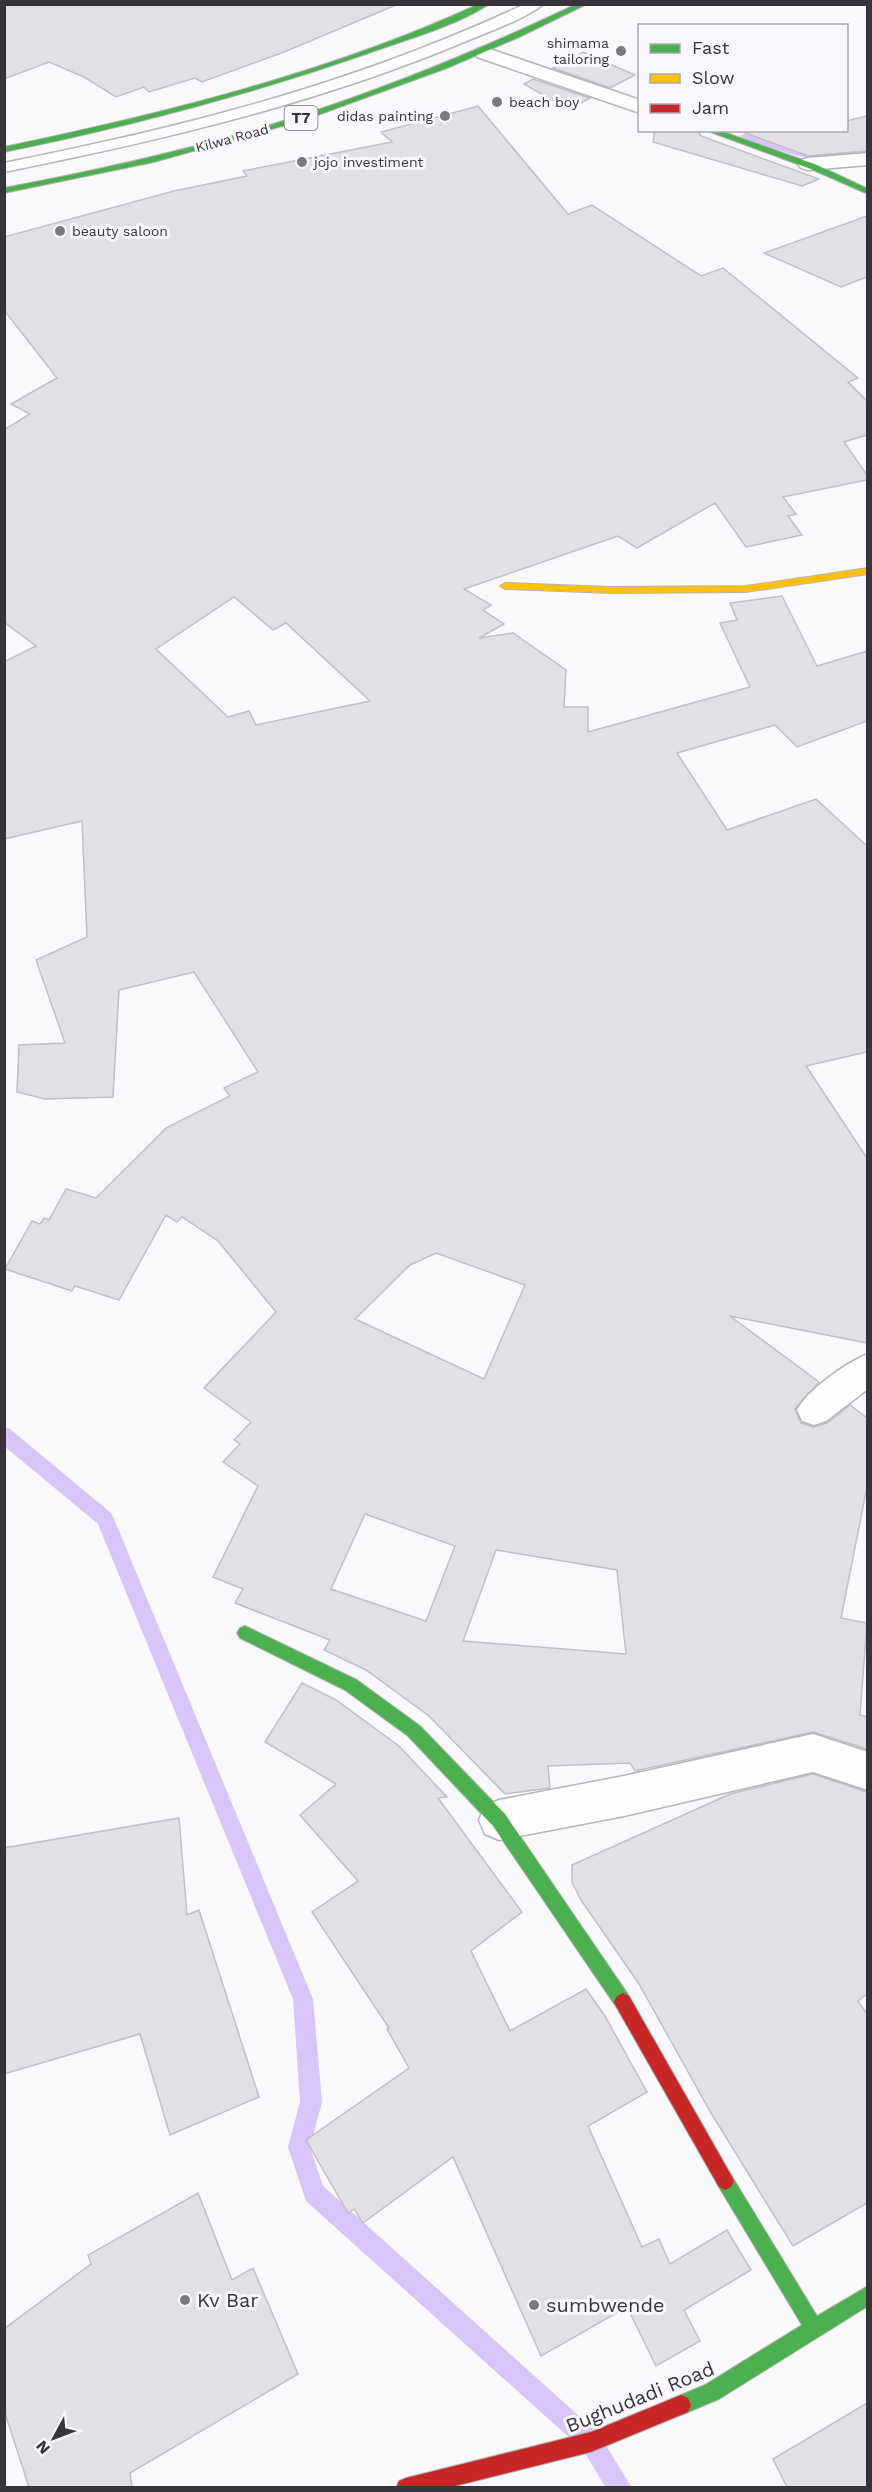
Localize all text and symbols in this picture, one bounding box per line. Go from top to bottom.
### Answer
legend [638,24,848,132]
place label: shimama tailoring [547,35,610,67]
text: Fast [692,37,730,58]
marker: shimama tailoring [614,44,628,58]
text: Slow [692,67,735,88]
place label: beach boy [509,94,580,110]
marker: beach boy [490,95,504,109]
text: Jam [692,97,729,118]
road number: T7 [284,106,318,130]
place label: didas painting [337,108,434,124]
marker: didas painting [438,109,452,123]
street label: Kilwa Road [194,121,270,155]
place label: jojo investiment [312,154,424,170]
marker: jojo investiment [295,155,309,169]
place label: beauty saloon [72,223,168,239]
marker: beauty saloon [53,224,67,238]
place label: Kv Bar [197,2288,258,2312]
marker: Kv Bar [178,2293,192,2307]
place label: sumbwende [546,2293,665,2317]
marker: sumbwende [527,2298,541,2312]
street label: Bughudadi Road [562,2356,718,2438]
north arrow [24,2408,84,2468]
text: N [32,2437,54,2458]

